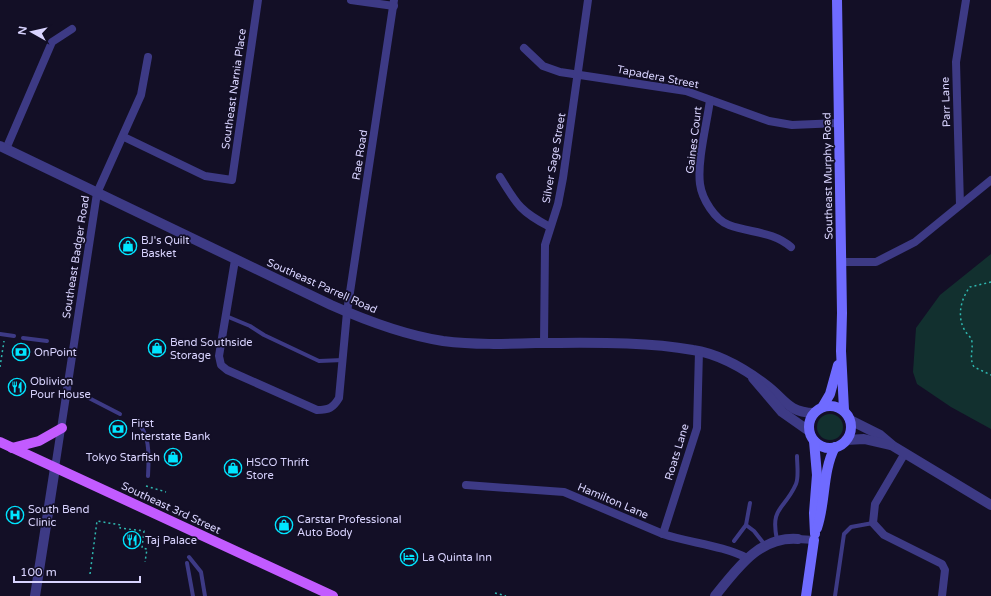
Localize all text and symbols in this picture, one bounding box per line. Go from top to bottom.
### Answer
north arrow [12,12,52,52]
text: N [16,25,30,36]
street label: Southeast Narnia Place [219,28,249,150]
street label: Tapadera Street [616,63,700,91]
street label: Parr Lane [939,77,953,127]
street label: Gaines Court [683,106,705,174]
street label: Silver Sage Street [540,112,568,204]
street label: Southeast Murphy Road [820,112,836,240]
street label: Rae Road [350,129,370,181]
street label: Southeast Badger Road [60,194,92,319]
place label: BJ's Quilt Basket [141,234,190,260]
shop icon: BJ's Quilt Basket [118,236,138,256]
street label: Southeast Parrell Road [265,256,379,316]
place label: Bend Southside Storage [170,336,253,362]
shop icon: Bend Southside Storage [147,338,167,358]
bank icon: OnPoint [11,342,31,362]
place label: OnPoint [34,346,77,359]
place label: Oblivion Pour House [30,375,91,401]
restaurant icon: Oblivion Pour House [7,377,27,397]
place label: First Interstate Bank [131,417,210,443]
bank icon: First Interstate Bank [108,419,128,439]
street label: Roats Lane [662,422,692,482]
shop icon: Tokyo Starfish [163,447,183,467]
place label: Tokyo Starfish [86,451,160,464]
place label: HSCO Thrift Store [246,456,309,482]
shop icon: HSCO Thrift Store [223,458,243,478]
street label: Southeast 3rd Street [119,479,223,537]
street label: Hamilton Lane [576,480,650,522]
place label: South Bend Clinic [28,503,89,529]
hospital icon: South Bend Clinic [5,505,25,525]
place label: Carstar Professional Auto Body [297,513,401,539]
shop icon: Carstar Professional Auto Body [274,515,294,535]
restaurant icon: Taj Palace [122,530,142,550]
place label: Taj Palace [145,534,197,547]
hotel icon: La Quinta Inn [399,547,419,567]
place label: La Quinta Inn [422,551,492,564]
scale bar [14,558,140,584]
text: 100 m [20,565,57,579]

